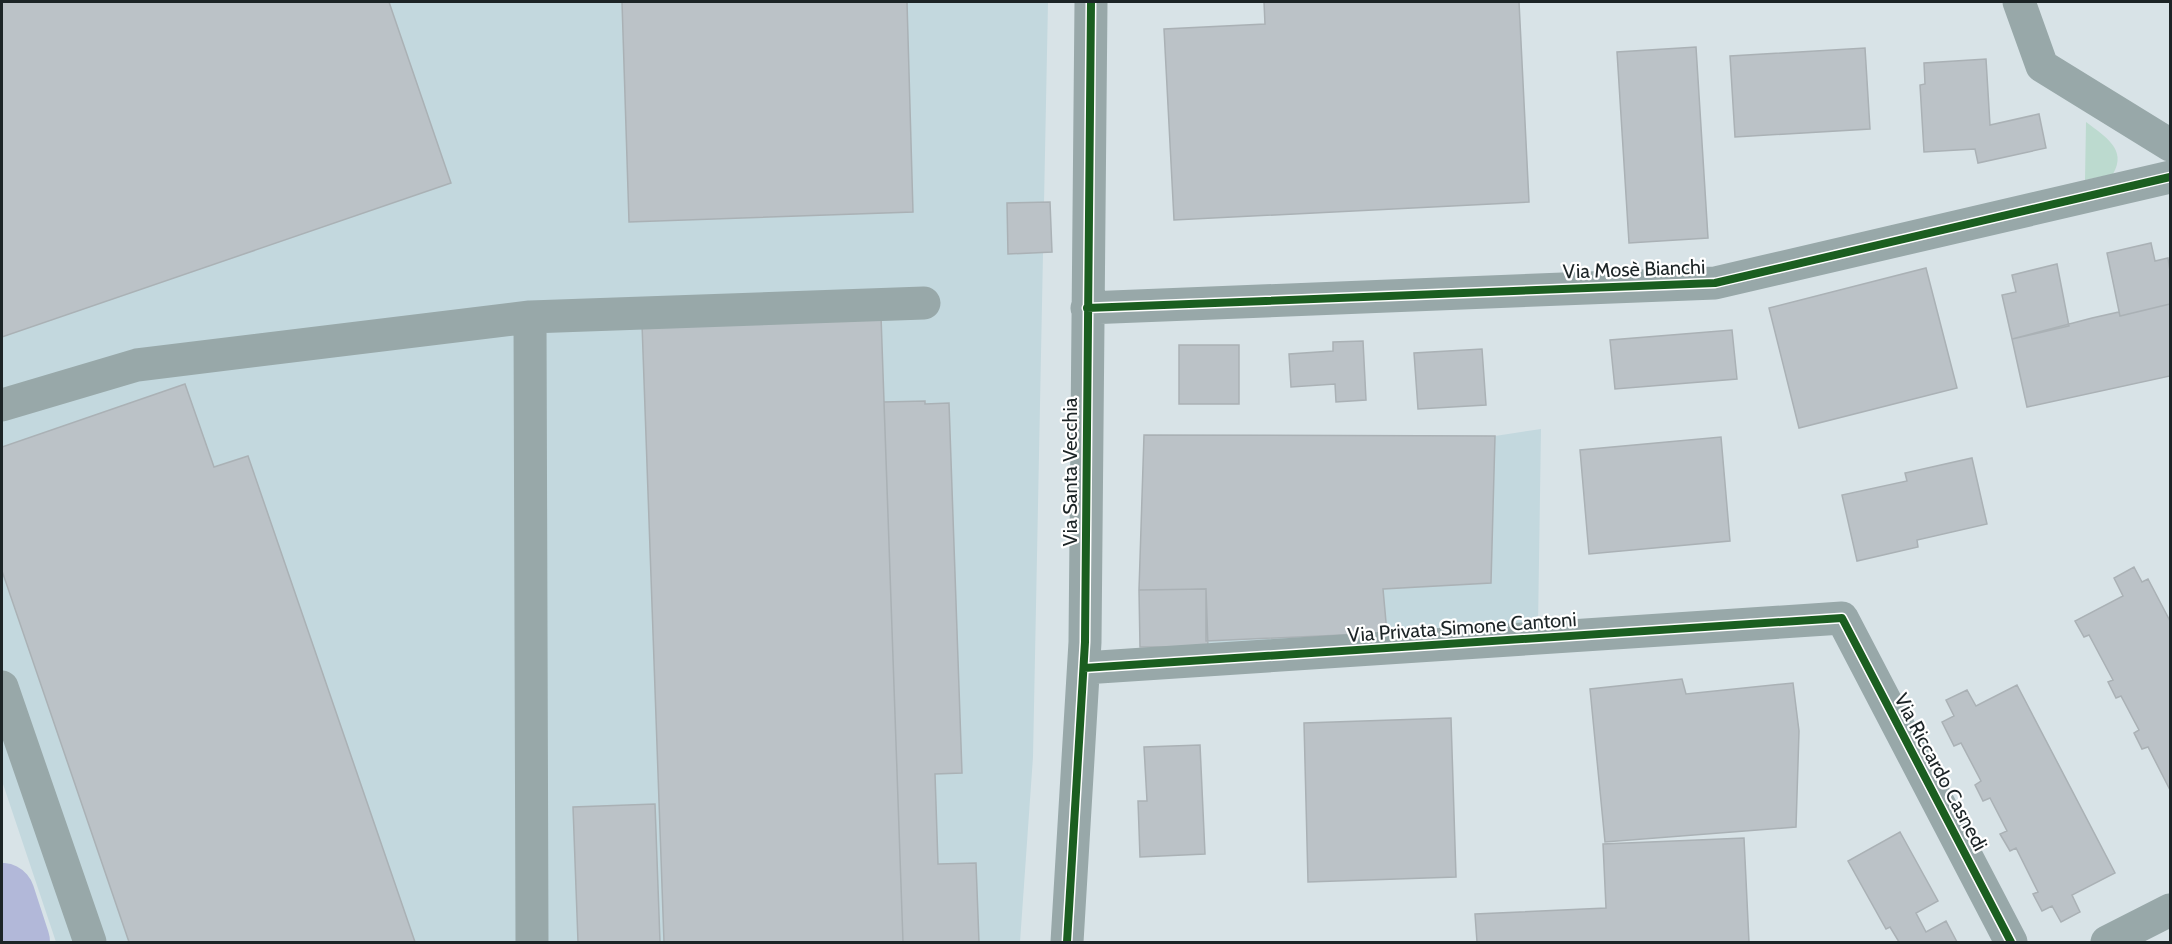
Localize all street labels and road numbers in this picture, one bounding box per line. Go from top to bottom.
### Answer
street label: Via Mosè Bianchi [1562,255,1706,283]
street label: Via Santa Vecchia [1058,397,1082,546]
street label: Via Privata Simone Cantoni [1347,607,1577,647]
street label: Via Riccardo Casnedi [1889,689,1993,855]

